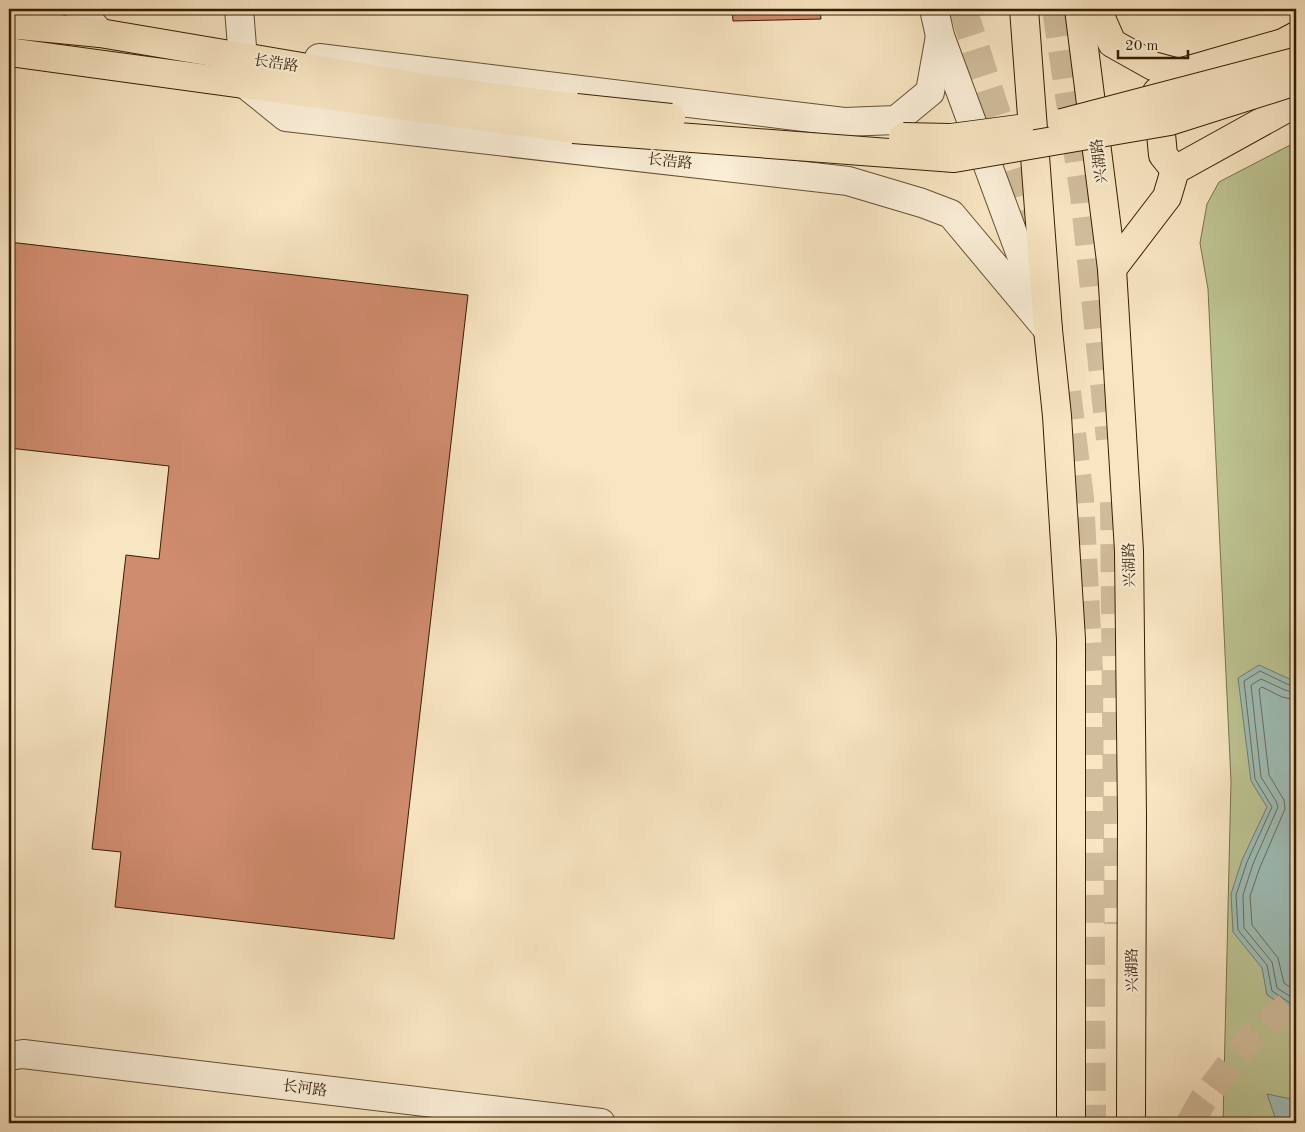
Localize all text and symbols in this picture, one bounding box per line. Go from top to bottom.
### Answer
scale bar [1118,28,1188,60]
text: 20 m [1125,39,1159,54]
street label: 长浩路 [252,52,299,75]
street label: 兴湖路 [1088,138,1111,184]
street label: 长浩路 [647,151,693,172]
street label: 兴湖路 [1121,542,1138,588]
street label: 兴湖路 [1124,947,1141,993]
street label: 长河路 [282,1077,328,1100]

